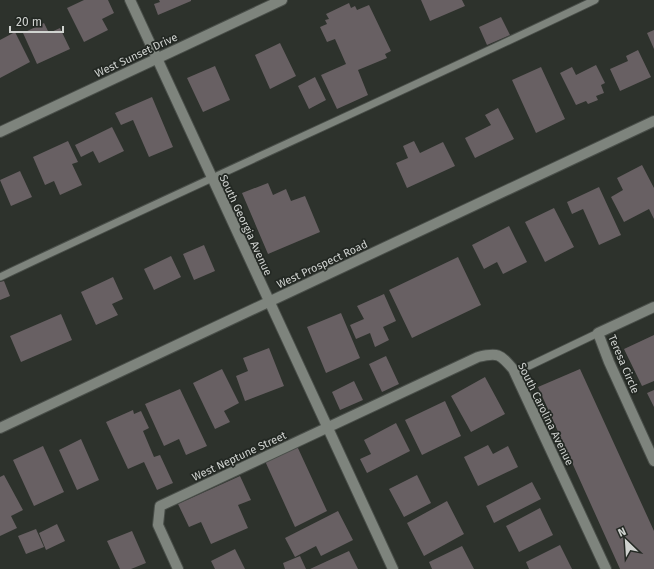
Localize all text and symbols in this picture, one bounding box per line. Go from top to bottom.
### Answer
scale bar [10,8,63,34]
text: 20 m [16,15,42,29]
street label: West Sunset Drive [93,31,180,80]
street label: South Georgia Avenue [216,173,275,278]
street label: West Prospect Road [275,238,370,291]
street label: Teresa Circle [605,333,642,396]
street label: South Carolina Avenue [515,361,576,468]
street label: West Neptune Street [190,429,288,484]
north arrow [606,521,646,561]
text: N [616,525,628,540]

